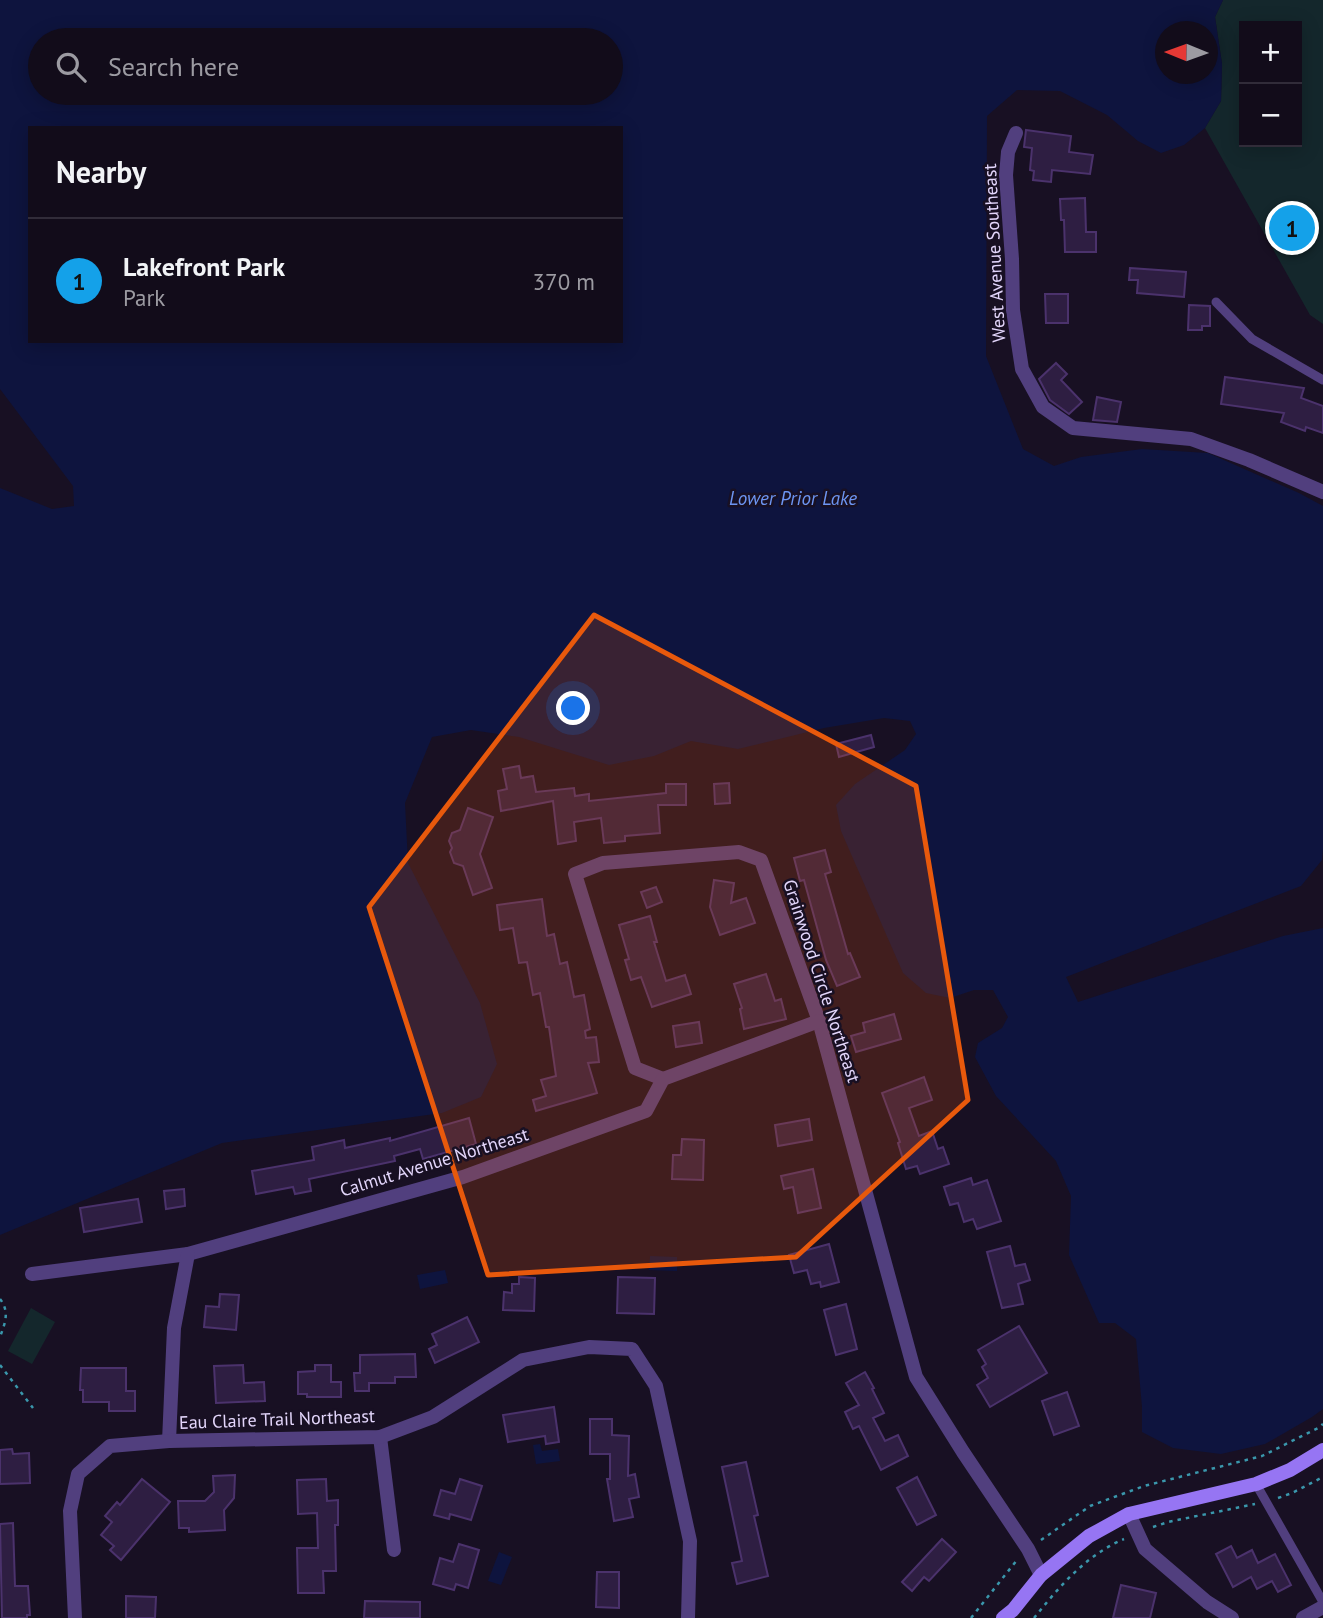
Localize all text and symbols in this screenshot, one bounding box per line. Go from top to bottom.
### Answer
north arrow [1155,21,1218,84]
map controls [1239,21,1302,147]
button: + [1239,21,1302,84]
search box [28,28,623,105]
icon: search [52,48,90,86]
text: Search here [108,50,239,83]
button: − [1239,84,1302,147]
text: Nearby [56,152,146,191]
street label: West Avenue Southeast [978,163,1010,343]
pin: 1 [1269,202,1315,254]
text: Lakefront Park [123,250,285,283]
text: 1 [72,267,86,296]
text: 370 m [533,267,595,296]
text: Park [123,283,165,312]
water label: Lower Prior Lake [729,486,857,510]
your location [556,691,590,725]
street label: Grainwood Circle Northeast [778,877,866,1085]
street label: Calmut Avenue Northeast [337,1122,531,1202]
street label: Eau Claire Trail Northeast [179,1404,375,1434]

